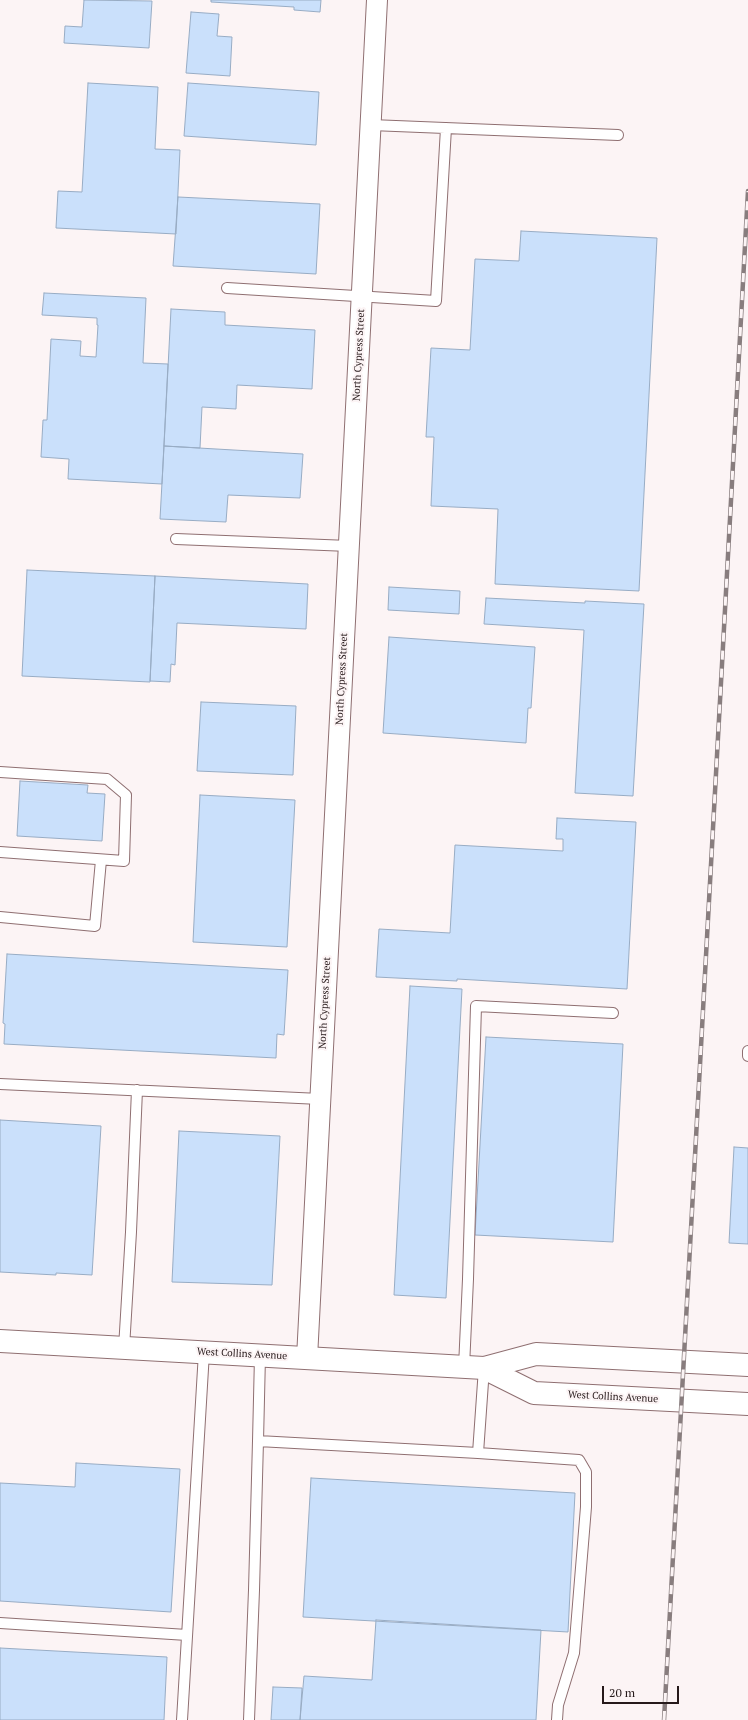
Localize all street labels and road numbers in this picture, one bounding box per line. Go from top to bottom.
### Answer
street label: North Cypress Street [351,309,367,401]
street label: North Cypress Street [334,633,350,725]
street label: North Cypress Street [317,957,333,1049]
street label: West Collins Avenue [197,1346,287,1362]
street label: West Collins Avenue [568,1389,658,1405]

